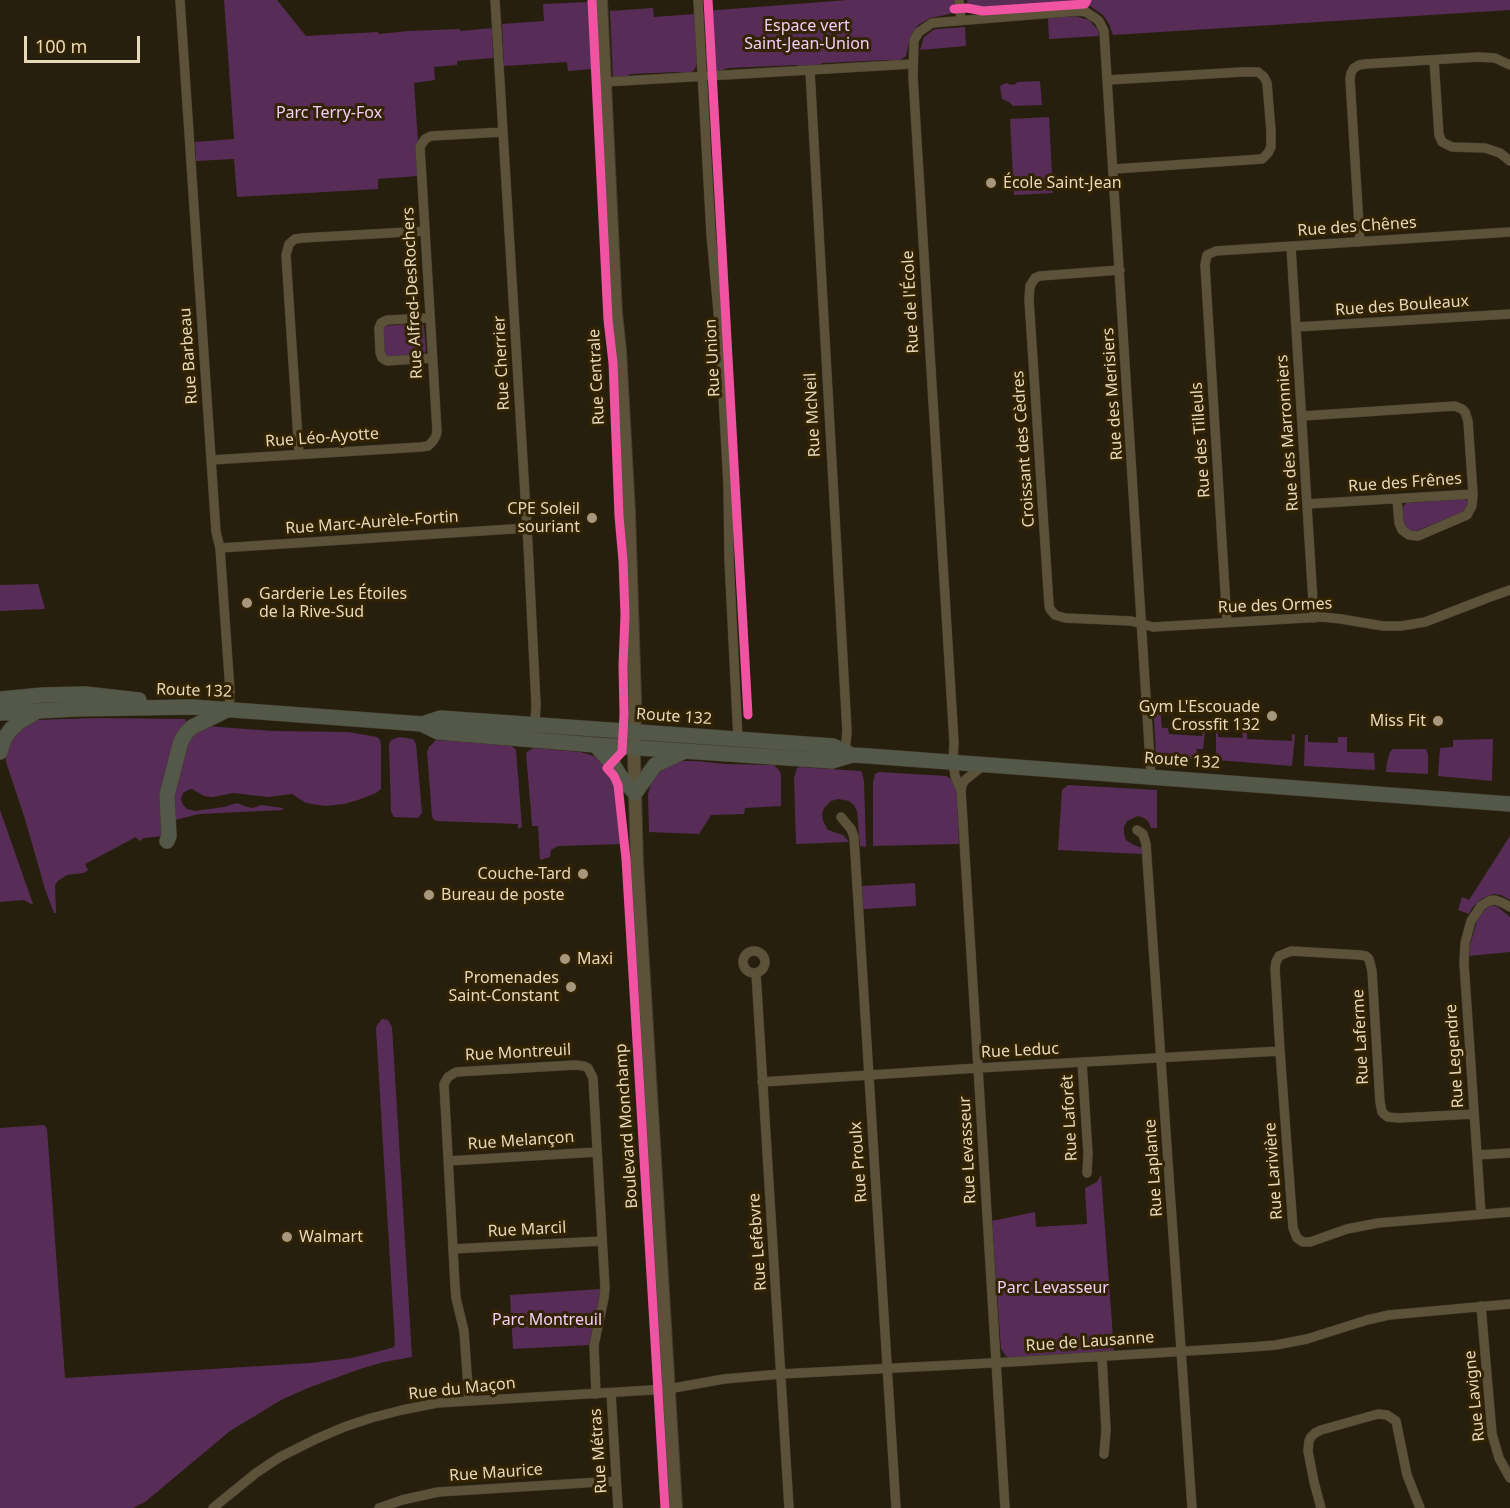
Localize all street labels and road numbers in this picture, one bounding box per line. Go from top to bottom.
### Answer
street label: Rue Alfred-DesRochers [399,207,427,379]
street label: Rue des Chênes [1297,213,1417,241]
street label: Rue de l'École [899,250,923,354]
street label: Rue des Bouleaux [1334,292,1470,320]
street label: Rue Barbeau [176,307,202,405]
street label: Rue Cherrier [490,315,514,411]
street label: Rue Union [701,318,725,398]
street label: Rue des Merisiers [1099,327,1127,461]
street label: Rue Centrale [585,328,609,426]
street label: Rue des Marronniers [1273,354,1303,512]
street label: Croissant des Cèdres [1009,370,1039,528]
street label: Rue McNeil [801,372,825,458]
street label: Rue des Tilleuls [1187,382,1215,498]
street label: Rue Léo-Ayotte [265,424,379,452]
street label: Rue des Frênes [1348,469,1462,497]
street label: Rue Marc-Aurèle-Fortin [285,507,459,539]
street label: Rue des Ormes [1217,594,1333,618]
street label: Route 132 [156,680,232,702]
street label: Route 132 [635,705,713,729]
street label: Route 132 [1143,749,1221,773]
street label: Rue Laferme [1349,989,1373,1085]
street label: Rue Legendre [1442,1003,1468,1109]
street label: Rue Leduc [981,1039,1059,1063]
street label: Rue Montreuil [464,1041,572,1065]
street label: Boulevard Monchamp [612,1043,642,1209]
street label: Rue Laforêt [1058,1074,1082,1162]
street label: Rue Levasseur [956,1096,980,1204]
street label: Rue Laplante [1141,1118,1167,1218]
street label: Rue Proulx [847,1121,871,1203]
street label: Rue Larivière [1261,1122,1287,1220]
street label: Rue Melançon [467,1128,575,1154]
street label: Rue Lefebvre [745,1192,771,1292]
street label: Rue Marcil [487,1218,567,1242]
street label: Rue de Lausanne [1025,1328,1155,1356]
street label: Rue Lavigne [1461,1350,1489,1442]
street label: Rue du Maçon [407,1374,517,1404]
street label: Rue Métras [586,1408,612,1494]
street label: Rue Maurice [449,1460,543,1486]

